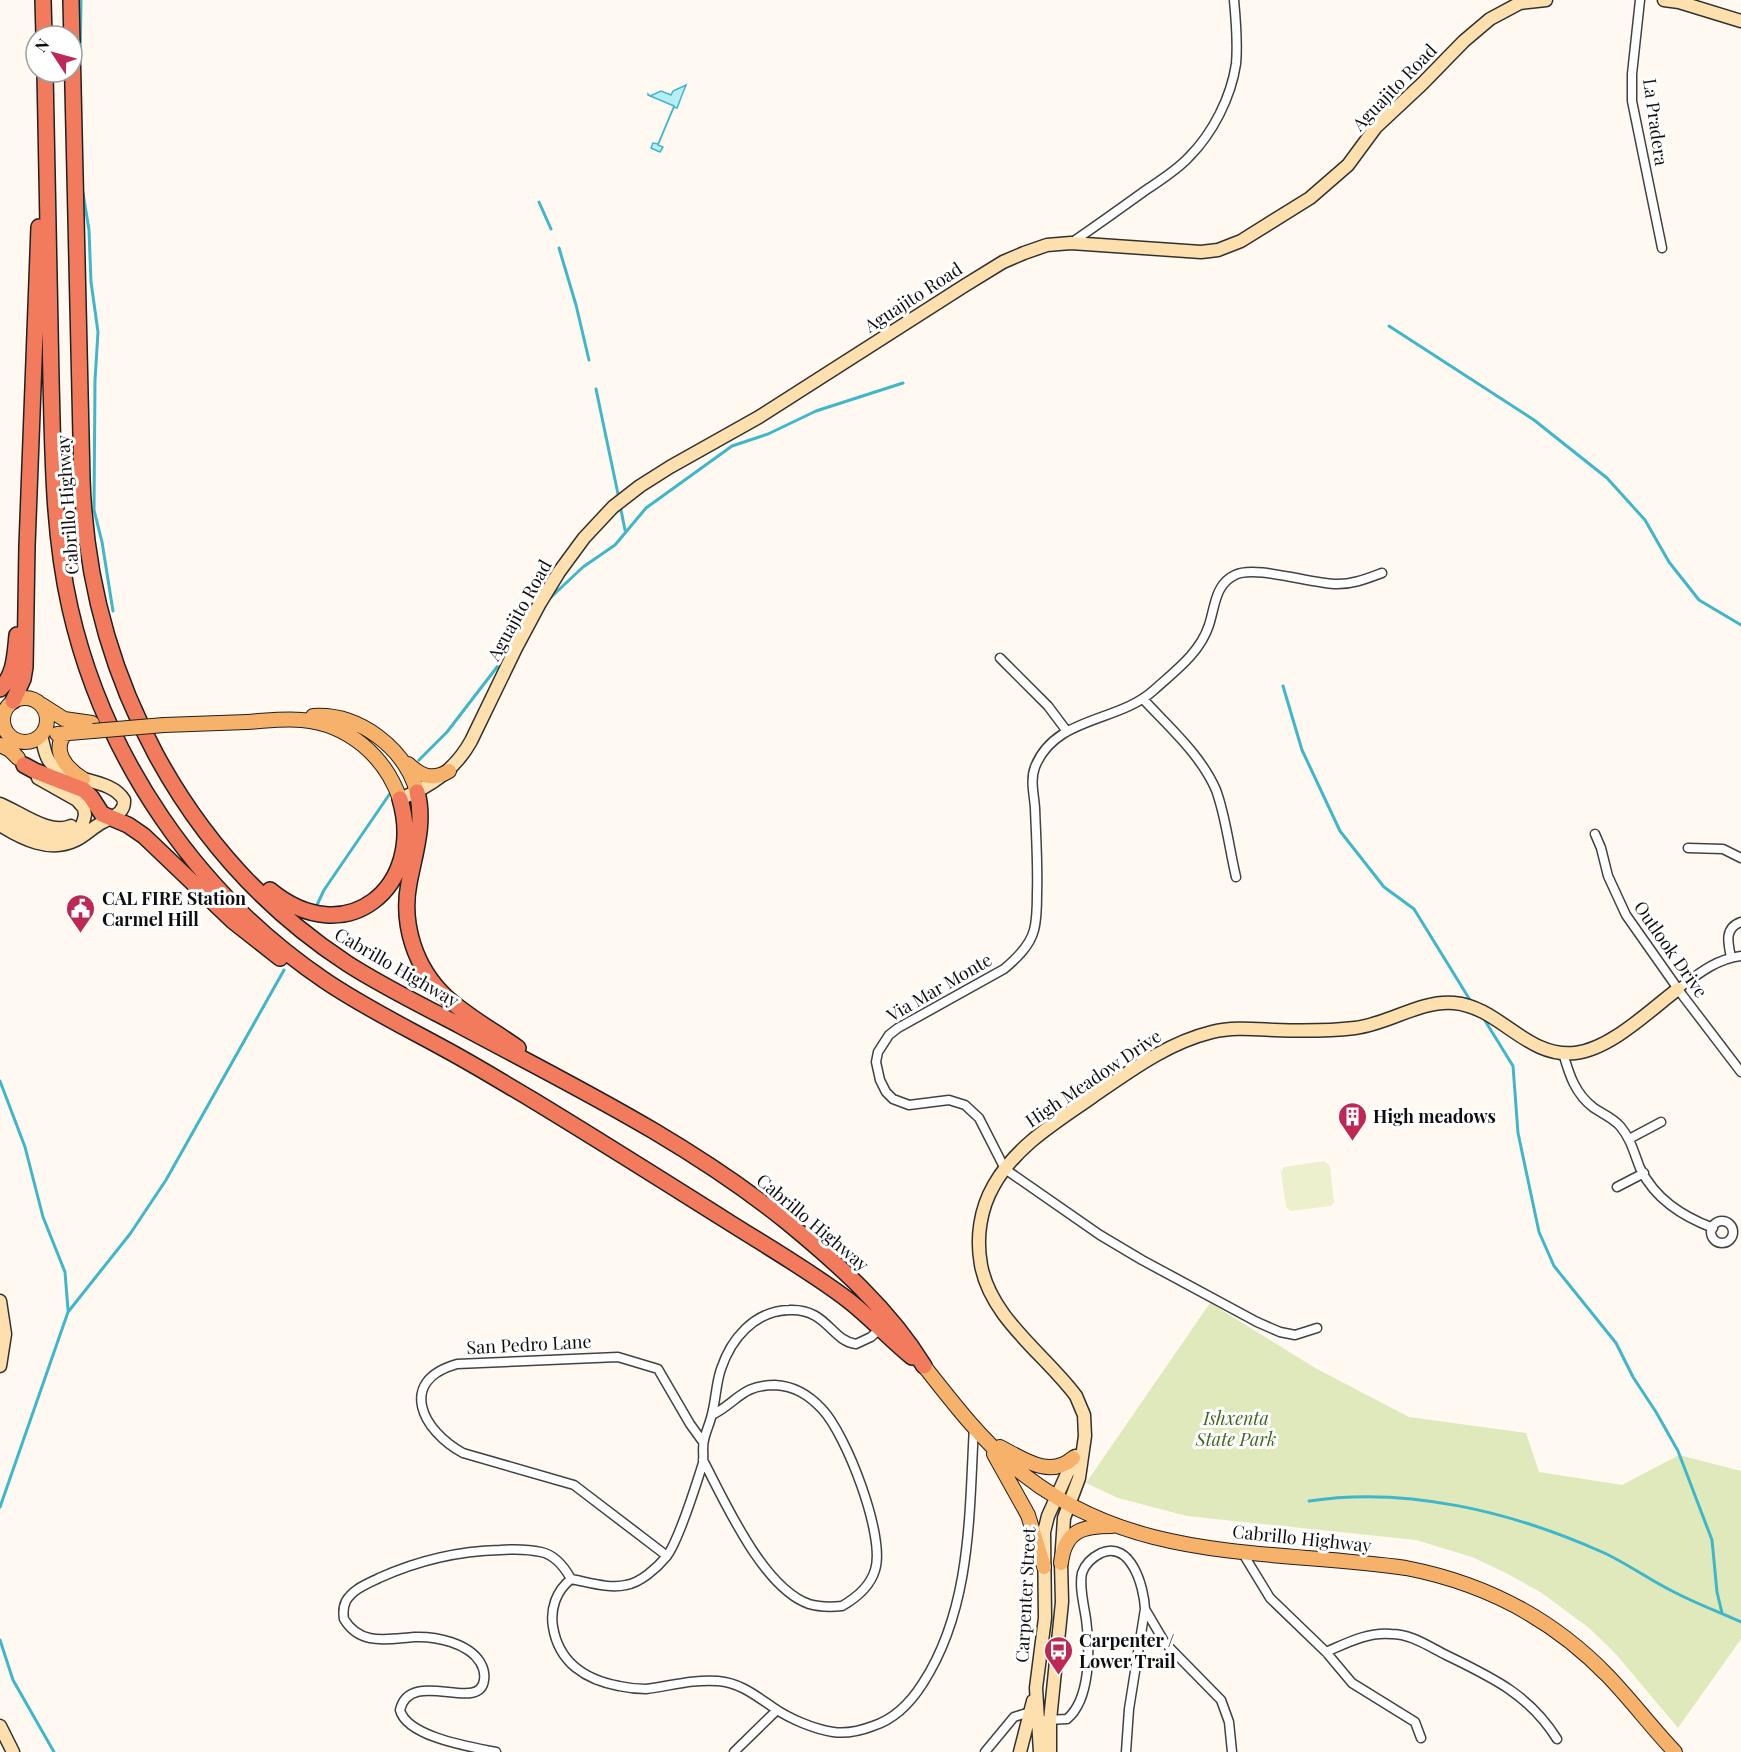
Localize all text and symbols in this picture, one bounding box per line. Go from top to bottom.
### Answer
north arrow [24,24,84,84]
text: N [30,34,54,56]
street label: Aguajito Road [1346,38,1442,136]
street label: La Pradera [1638,77,1674,167]
street label: Aguajito Road [859,256,967,338]
street label: Cabrillo Highway [50,434,84,576]
street label: Aguajito Road [481,555,557,666]
place label: CAL FIRE Station Carmel Hill [102,886,246,931]
public building icon: CAL FIRE Station Carmel Hill [65,892,97,934]
street label: Outlook Drive [1629,896,1713,1002]
street label: Cabrillo Highway [330,922,464,1012]
street label: Via Mar Monte [881,947,996,1027]
street label: High Meadow Drive [1020,1024,1166,1132]
building icon: High meadows [1336,1100,1368,1142]
place label: High meadows [1373,1104,1496,1128]
street label: Cabrillo Highway [752,1168,874,1276]
street label: San Pedro Lane [466,1329,592,1359]
park label: Ishxenta State Park [1195,1406,1276,1451]
street label: Cabrillo Highway [1231,1519,1373,1557]
street label: Carpenter Street [1009,1526,1041,1663]
place label: Carpenter / Lower Trail [1079,1628,1176,1673]
bus stop icon: Carpenter / Lower Trail [1042,1634,1074,1676]

